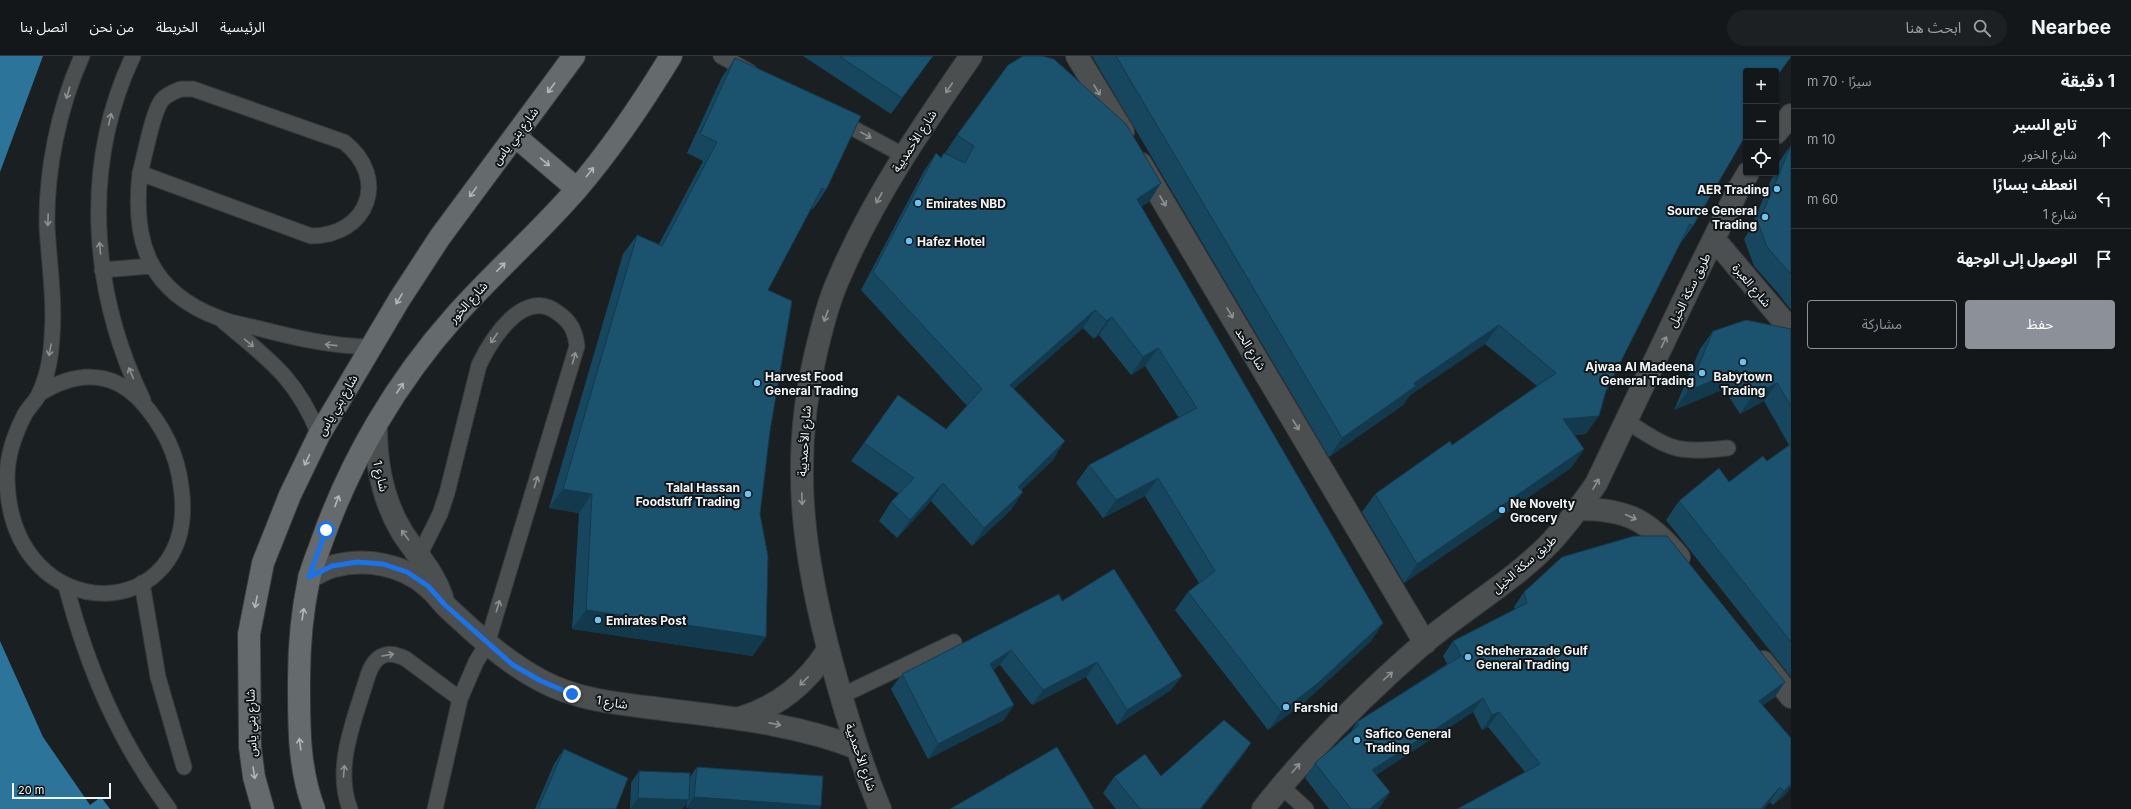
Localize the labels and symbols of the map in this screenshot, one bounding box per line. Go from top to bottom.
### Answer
one-way arrow [547,82,555,93]
one-way arrow [945,82,953,93]
one-way arrow [1094,84,1102,96]
one-way arrow [64,86,71,99]
street label: شارع بني ياس [489,104,544,169]
street label: شارع الأحمديية [888,107,941,176]
one-way arrow [107,112,115,125]
one-way arrow [860,132,872,139]
one-way arrow [540,157,550,166]
one-way arrow [586,167,595,178]
place label: AER Trading [1697,182,1769,197]
marker: AER Trading [1772,184,1782,194]
one-way arrow [469,186,477,197]
one-way arrow [875,192,883,204]
one-way arrow [1160,195,1168,207]
place label: Emirates NBD [926,196,1006,211]
marker: Emirates NBD [913,198,923,208]
place label: Source General Trading [1667,203,1757,232]
marker: Source General Trading [1760,212,1770,222]
one-way arrow [44,213,51,226]
place label: Hafez Hotel [917,234,985,249]
marker: Hafez Hotel [904,236,914,246]
one-way arrow [96,242,103,255]
street label: طريق سكة الخيل [1665,250,1714,330]
street label: شارع العبرة [1728,260,1775,311]
one-way arrow [497,262,506,272]
street label: شارع الخور [445,278,492,328]
one-way arrow [395,293,403,305]
one-way arrow [1226,307,1234,319]
one-way arrow [821,309,829,321]
street label: شارع الحد [1231,325,1269,374]
one-way arrow [490,333,498,344]
one-way arrow [1661,336,1668,348]
one-way arrow [243,339,254,348]
one-way arrow [325,341,338,349]
one-way arrow [46,343,54,356]
one-way arrow [570,351,578,364]
marker: Babytown Trading [1738,357,1748,367]
place label: Ajwaa Al Madeena General Trading [1585,359,1694,388]
one-way arrow [126,368,134,380]
marker: Ajwaa Al Madeena General Trading [1697,368,1707,378]
place label: Harvest Food General Trading [765,369,858,398]
place label: Babytown Trading [1714,369,1772,398]
street label: شارع بني ياس [314,372,363,440]
marker: Harvest Food General Trading [752,378,762,388]
one-way arrow [396,383,404,394]
street label: شارع الأحمديية [794,405,816,477]
one-way arrow [1292,419,1300,431]
one-way arrow [303,454,310,466]
street label: شارع 1 [368,459,392,494]
one-way arrow [533,476,540,489]
one-way arrow [1592,478,1600,490]
place label: Talal Hassan Foodstuff Trading [636,480,740,509]
marker: Talal Hassan Foodstuff Trading [743,489,753,499]
one-way arrow [798,492,805,505]
one-way arrow [334,496,342,508]
place label: Ne Novelty Grocery [1510,496,1576,525]
marker: Ne Novelty Grocery [1497,505,1507,515]
one-way arrow [1624,514,1636,521]
route start [317,521,335,539]
one-way arrow [401,530,409,541]
street label: طريق سكة الخيل [1489,532,1560,597]
one-way arrow [251,595,259,608]
one-way arrow [495,600,502,613]
one-way arrow [299,608,307,621]
place label: Emirates Post [606,613,687,628]
marker: Emirates Post [593,615,603,625]
place label: Scheherazade Gulf General Trading [1476,643,1588,672]
one-way arrow [382,651,395,659]
marker: Scheherazade Gulf General Trading [1463,652,1473,662]
one-way arrow [1383,671,1393,680]
one-way arrow [799,676,809,686]
route end [563,685,581,703]
street label: شارع بني ياس [242,689,262,757]
street label: شارع 1 [595,692,629,714]
place label: Farshid [1294,700,1338,715]
marker: Farshid [1281,702,1291,712]
one-way arrow [768,720,781,728]
street label: شارع الأحمديية [840,721,880,794]
place label: Safico General Trading [1365,726,1451,755]
marker: Safico General Trading [1352,735,1362,745]
one-way arrow [296,738,304,751]
one-way arrow [1292,762,1301,773]
one-way arrow [341,765,348,778]
one-way arrow [250,766,258,779]
scale bar [12,781,111,800]

